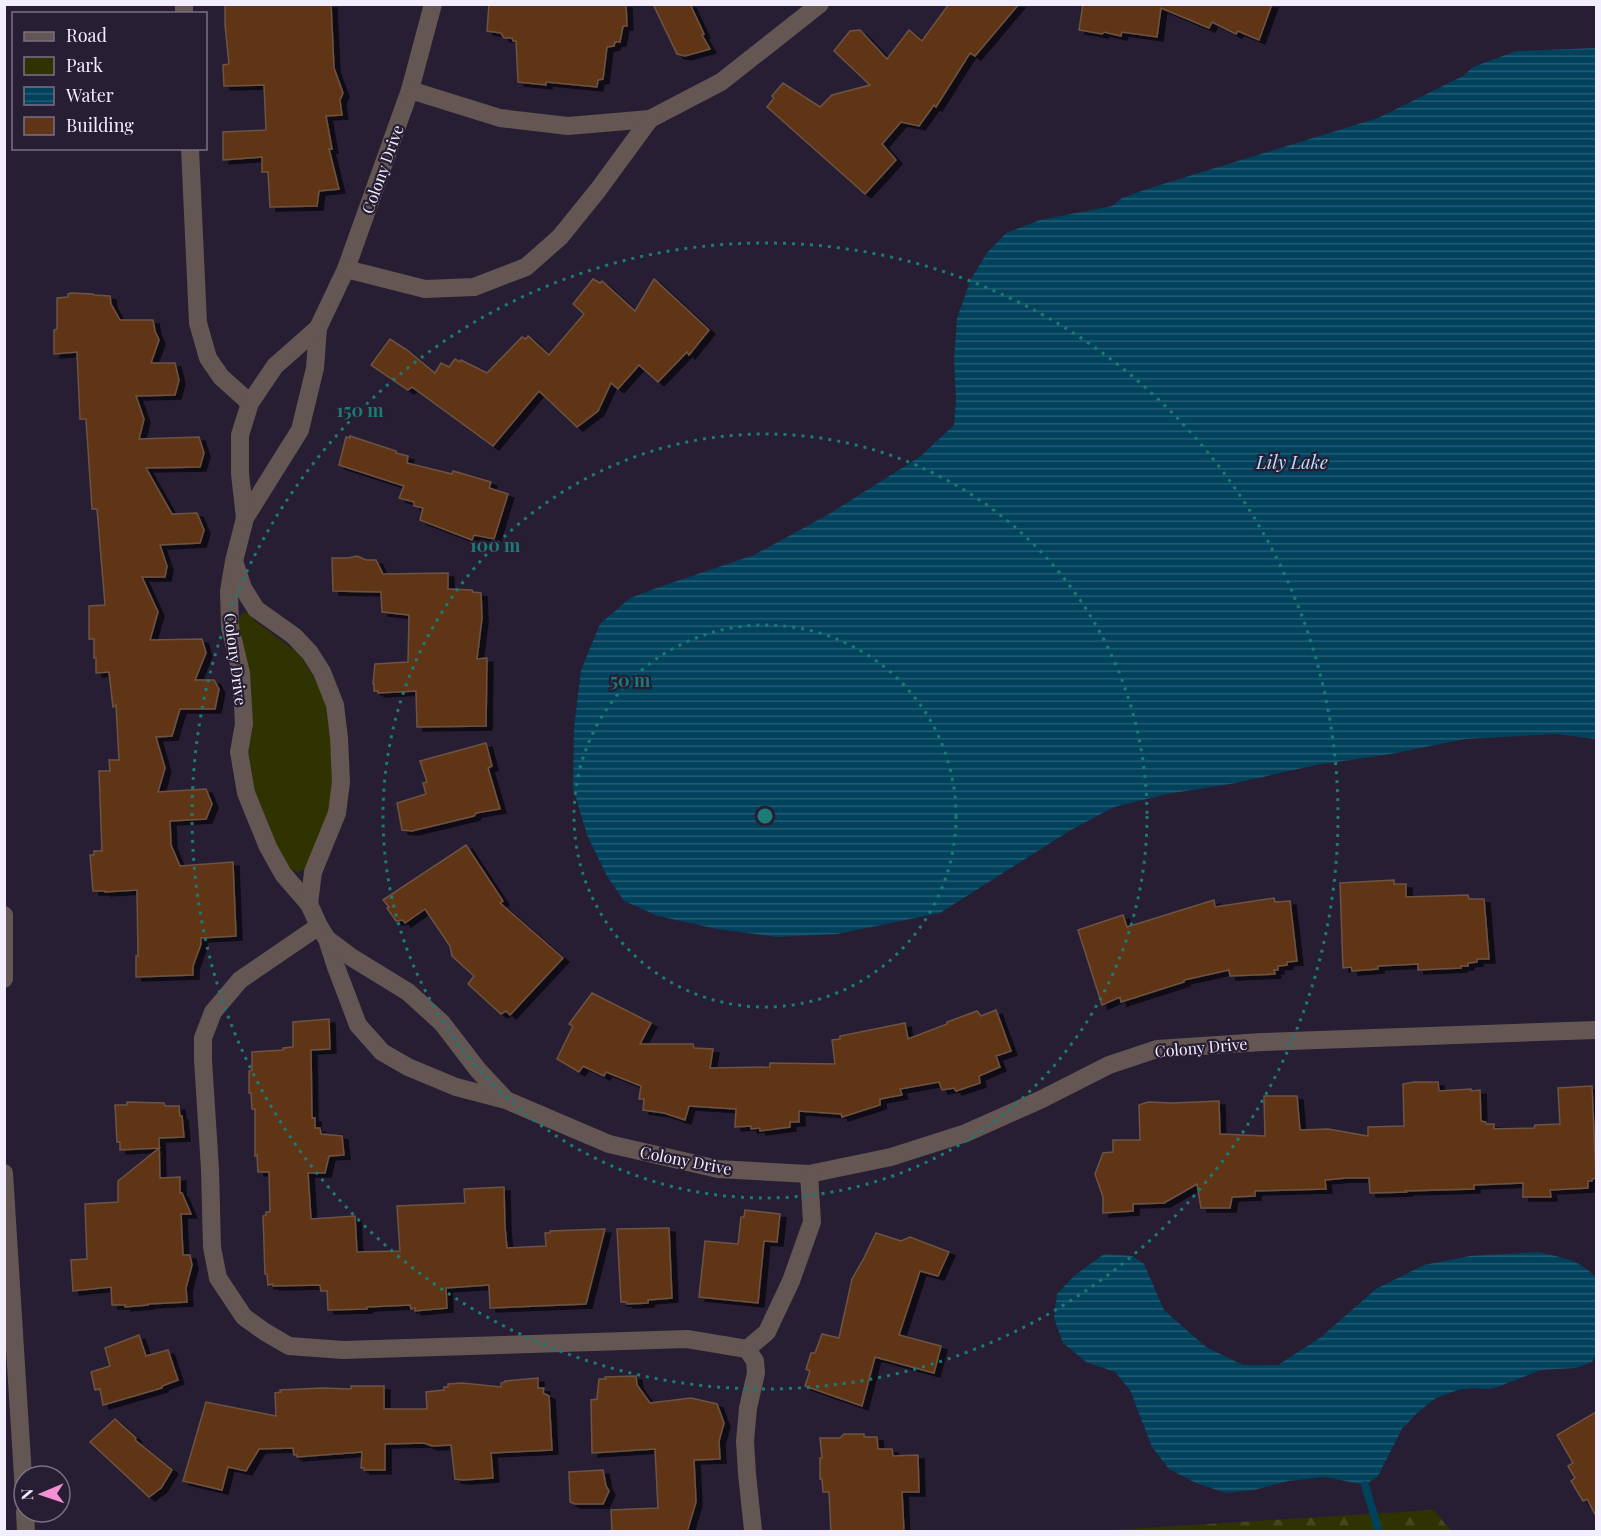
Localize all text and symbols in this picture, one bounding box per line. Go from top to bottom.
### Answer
legend [12,12,207,150]
text: Road [66,23,107,47]
text: Park [66,53,103,77]
text: Water [65,83,114,107]
text: Building [66,113,134,137]
street label: Colony Drive [356,122,408,216]
text: 150 m [336,398,384,422]
water label: Lily Lake [1255,450,1328,474]
text: 100 m [470,533,521,557]
street label: Colony Drive [220,612,252,706]
text: 50 m [610,668,651,692]
centre of rings [755,806,775,826]
street label: Colony Drive [1154,1032,1248,1062]
street label: Colony Drive [638,1141,734,1179]
north arrow [12,1464,72,1524]
text: N [16,1488,37,1501]

